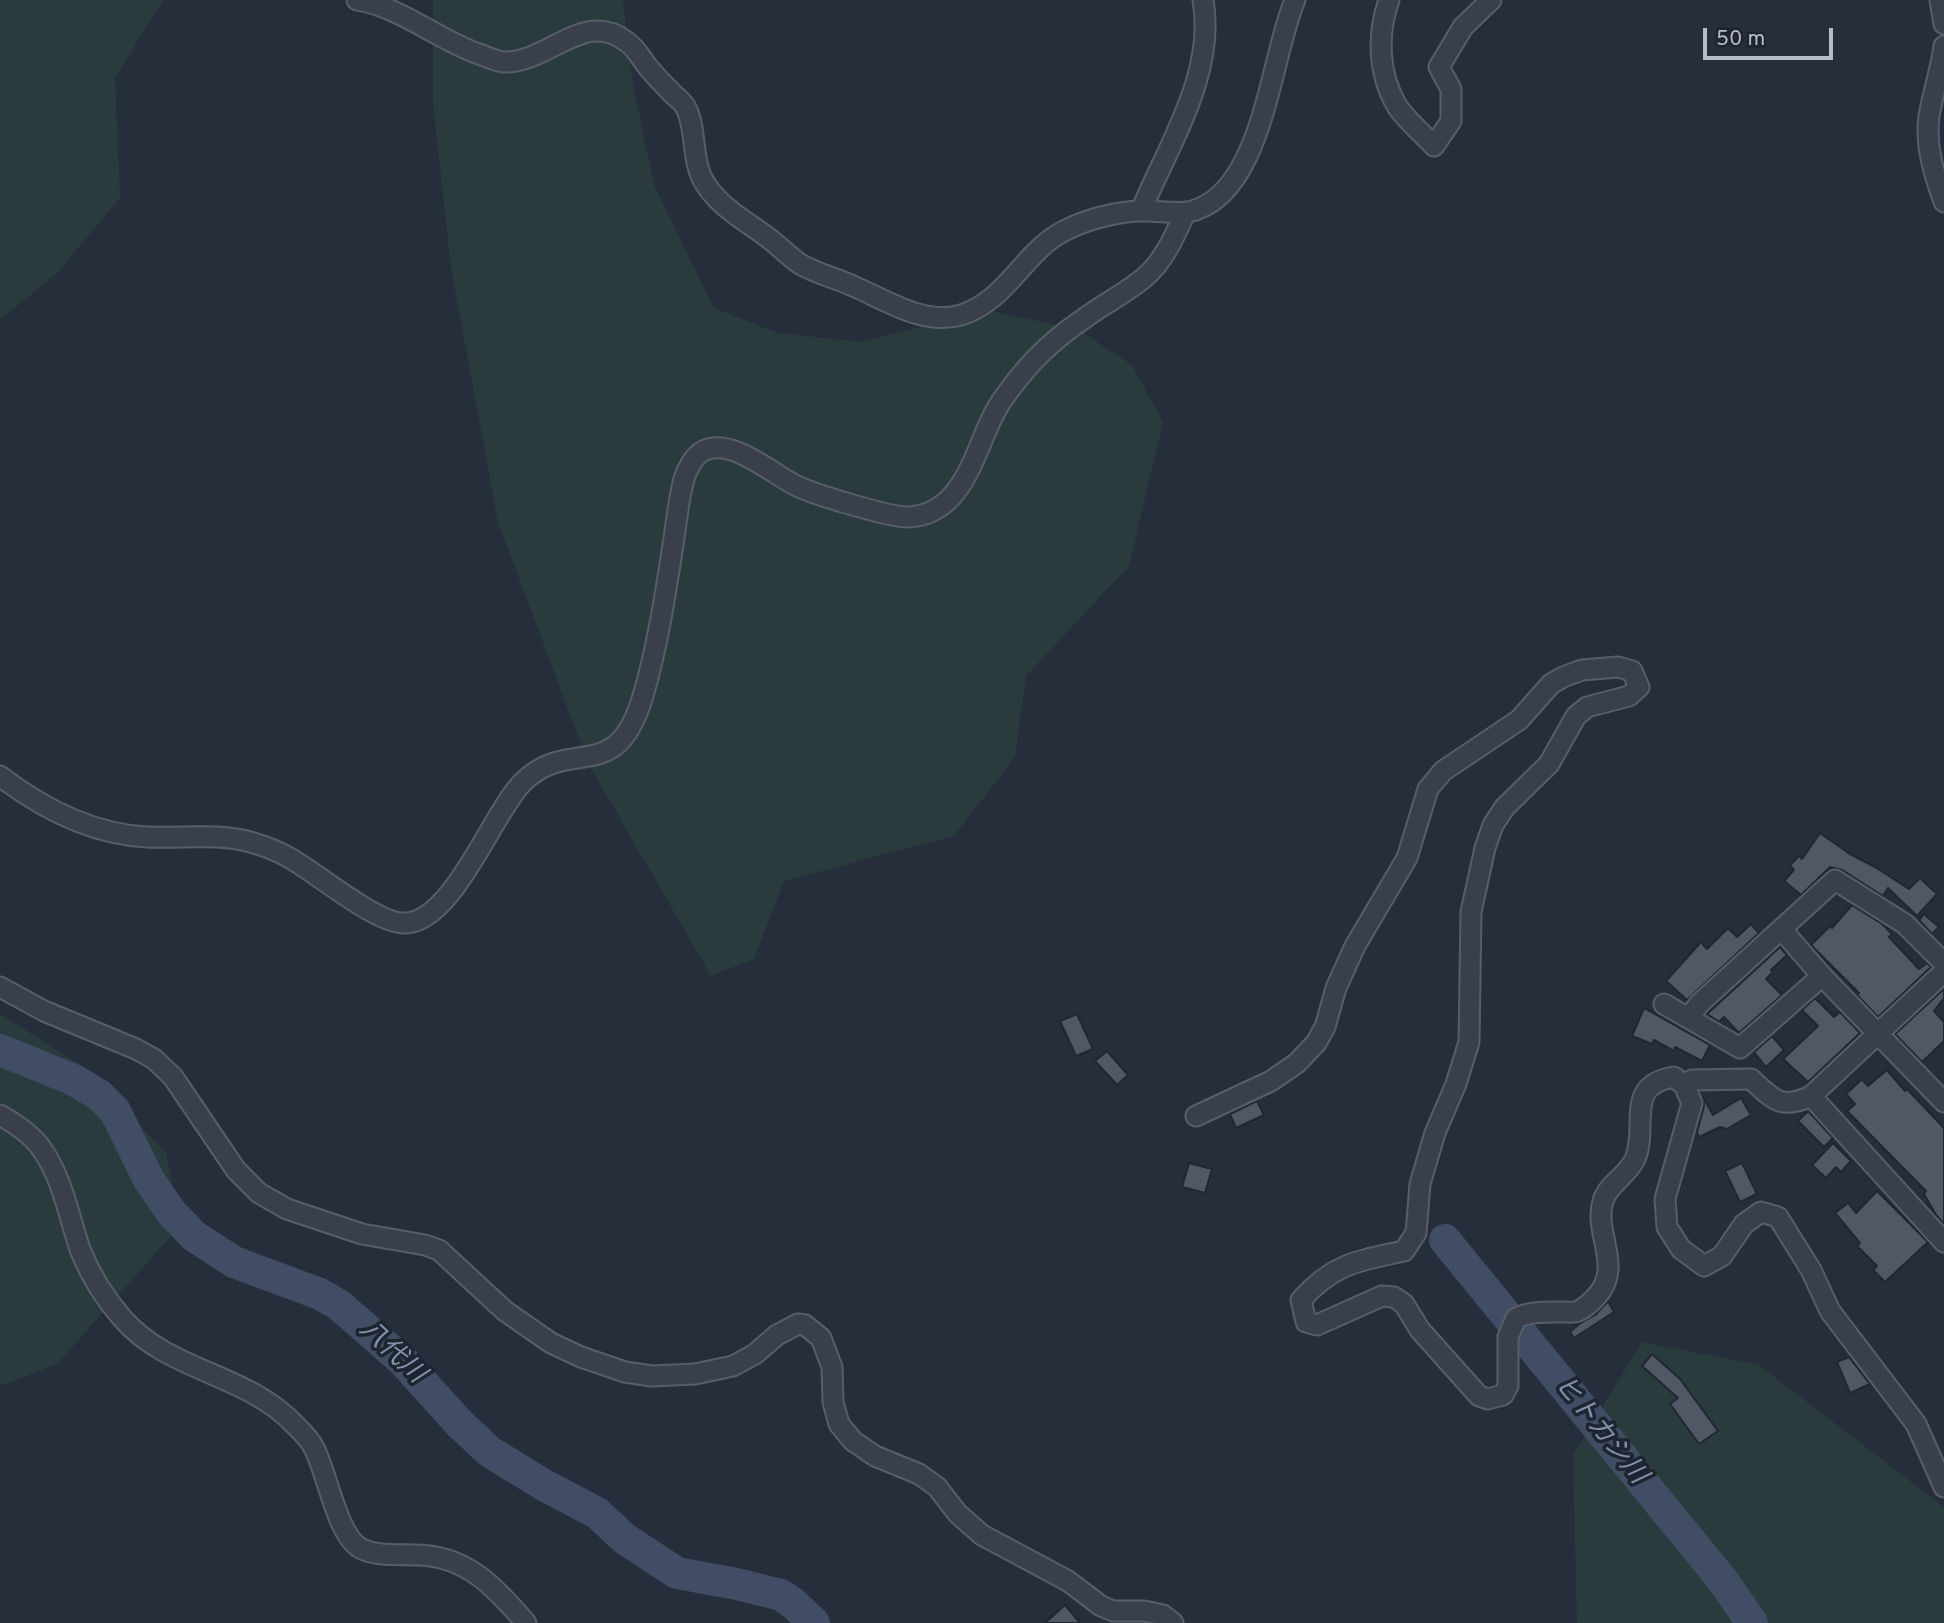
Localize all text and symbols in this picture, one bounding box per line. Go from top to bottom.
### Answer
scale bar [1706,14,1836,58]
text: 50 m [1716,26,1765,53]
water label: 八代川 [352,1315,430,1391]
water label: ヒトカシ川 [1546,1371,1652,1491]

